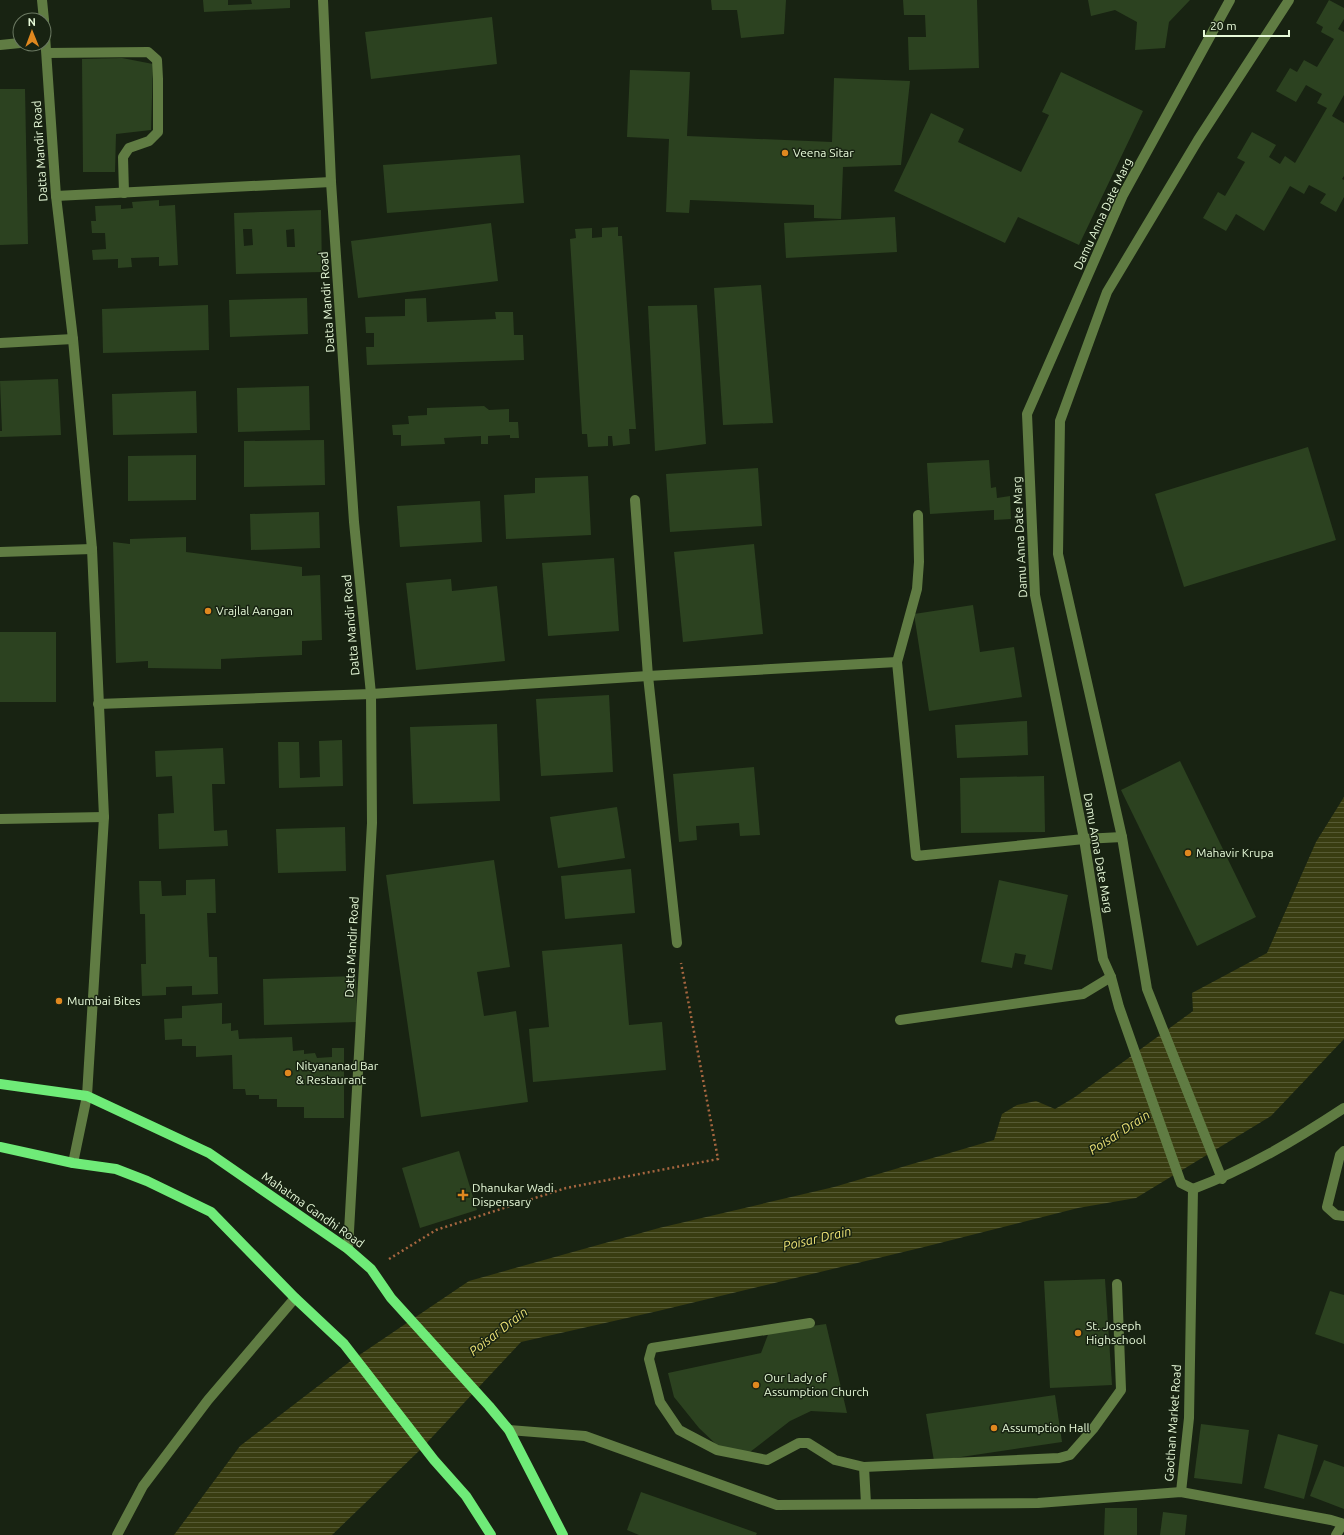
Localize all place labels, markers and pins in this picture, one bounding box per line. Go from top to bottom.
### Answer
place label: Veena Sitar [793,146,854,159]
marker: Veena Sitar [780,148,790,158]
place label: Vrajlal Aangan [216,604,293,617]
marker: Vrajlal Aangan [203,606,213,616]
place label: Mahavir Krupa [1196,846,1274,859]
marker: Mahavir Krupa [1183,848,1193,858]
place label: Mumbai Bites [67,994,141,1007]
marker: Mumbai Bites [54,996,64,1006]
place label: Nityananad Bar & Restaurant [296,1059,379,1086]
marker: Nityananad Bar & Restaurant [283,1068,293,1078]
place label: Dhanukar Wadi Dispensary [472,1181,554,1208]
marker: Dhanukar Wadi Dispensary [457,1189,469,1201]
place label: St. Joseph Highschool [1086,1319,1146,1346]
marker: St. Joseph Highschool [1073,1328,1083,1338]
place label: Our Lady of Assumption Church [764,1371,869,1398]
marker: Our Lady of Assumption Church [751,1380,761,1390]
place label: Assumption Hall [1002,1421,1090,1434]
marker: Assumption Hall [989,1423,999,1433]

